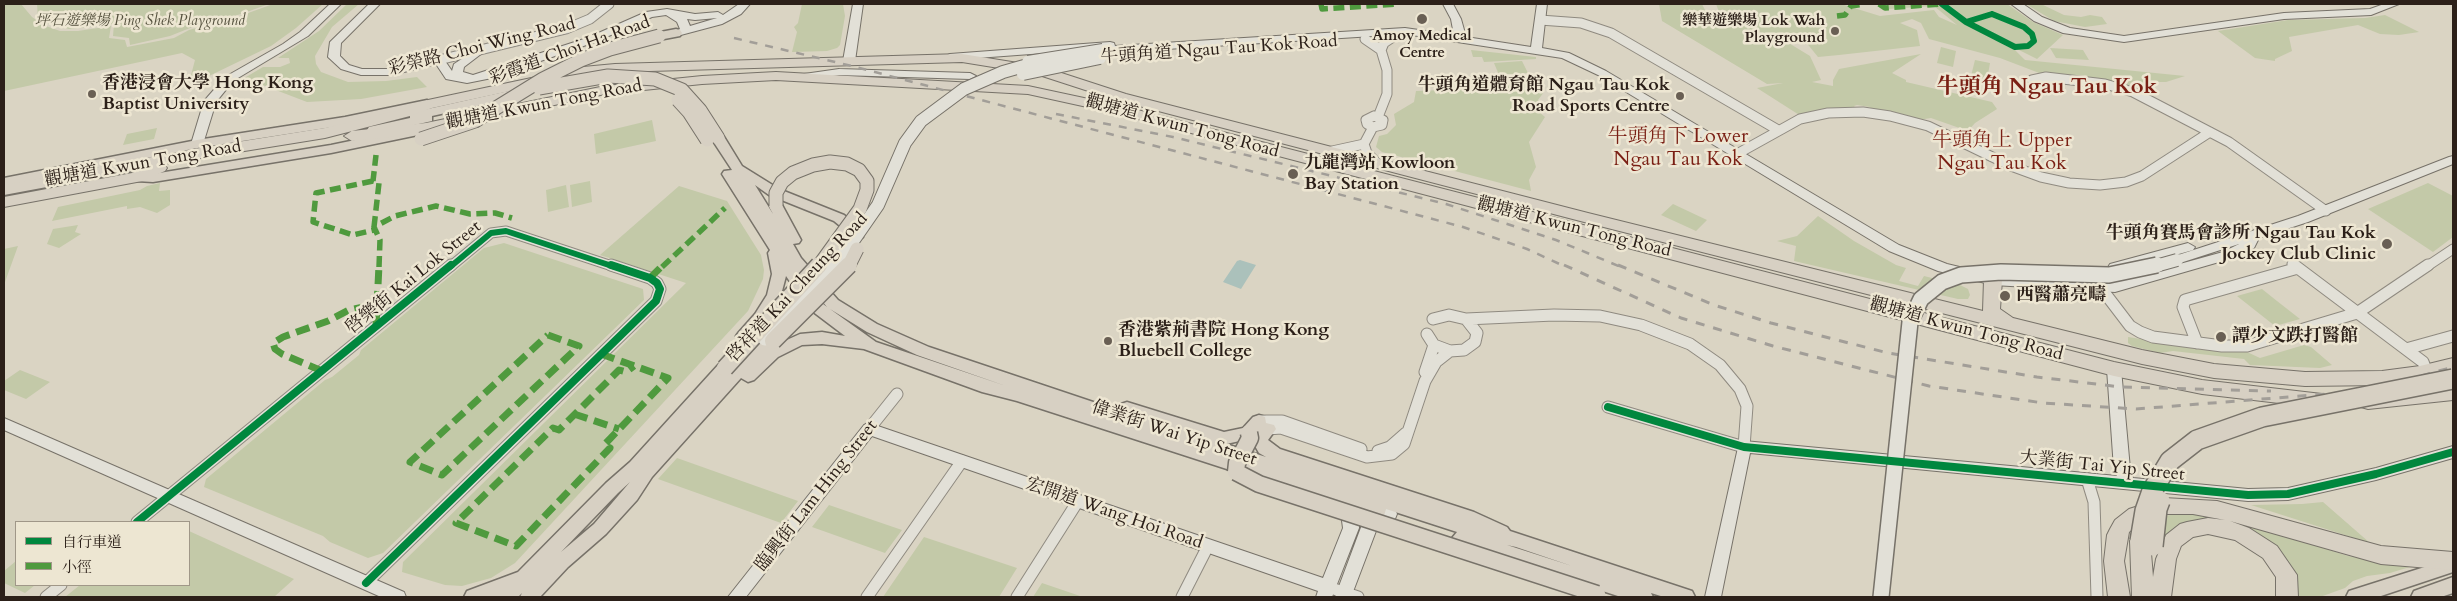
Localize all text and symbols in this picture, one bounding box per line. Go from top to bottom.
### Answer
street label: 彩霞道 Choi Ha Road [487,12,653,90]
marker: Amoy Medical Centre [1415,12,1429,26]
park label: 坪石遊樂場 Ping Shek Playground [35,13,245,31]
street label: 彩榮路 Choi Wing Road [386,13,578,81]
place label: 樂華遊樂場 Lok Wah Playground [1682,13,1825,48]
marker: 樂華遊樂場 Lok Wah Playground [1829,25,1841,37]
place label: Amoy Medical Centre [1372,28,1472,63]
street label: 牛頭角道 Ngau Tau Kok Road [1100,31,1338,69]
place label: 香港浸會大學 Hong Kong Baptist University [102,73,313,116]
street label: 觀塘道 Kwun Tong Road [444,75,644,135]
place label: 牛頭角道體育館 Ngau Tau Kok Road Sports Centre [1418,75,1670,118]
district label: 牛頭角 Ngau Tau Kok [1937,75,2157,101]
marker: 香港浸會大學 Hong Kong Baptist University [86,88,98,100]
marker: 牛頭角道體育館 Ngau Tau Kok Road Sports Centre [1674,90,1686,102]
street label: 觀塘道 Kwun Tong Road [1083,91,1281,163]
district label: 牛頭角下 Lower Ngau Tau Kok [1606,125,1750,172]
district label: 牛頭角上 Upper Ngau Tau Kok [1930,129,2074,176]
street label: 觀塘道 Kwun Tong Road [43,136,243,192]
place label: 九龍灣站 Kowloon Bay Station [1304,153,1455,195]
marker: 九龍灣站 Kowloon Bay Station [1286,167,1300,181]
street label: 觀塘道 Kwun Tong Road [1475,193,1673,263]
street label: 啓祥道 Kai Cheung Road [723,209,873,367]
street label: 啓樂街 Kai Lok Street [342,217,486,339]
place label: 牛頭角賽馬會診所 Ngau Tau Kok Jockey Club Clinic [2106,223,2376,266]
marker: 牛頭角賽馬會診所 Ngau Tau Kok Jockey Club Clinic [2380,237,2394,251]
place label: 西醫蕭亮疇 [2016,285,2106,307]
marker: 西醫蕭亮疇 [1998,289,2012,303]
street label: 觀塘道 Kwun Tong Road [1867,294,2065,366]
place label: 香港紫荊書院 Hong Kong Bluebell College [1118,320,1329,362]
place label: 譚少文跌打醫館 [2232,326,2358,348]
marker: 譚少文跌打醫館 [2214,330,2228,344]
marker: 香港紫荊書院 Hong Kong Bluebell College [1102,335,1114,347]
street label: 偉業街 Wai Yip Street [1089,397,1259,471]
street label: 臨興街 Lam Hing Street [751,416,883,576]
street label: 大業街 Tai Yip Street [2018,448,2186,486]
street label: 宏開道 Wang Hoi Road [1023,474,1205,554]
legend [15,521,190,586]
text: 自行車道 [62,532,122,552]
text: 小徑 [62,557,92,577]

